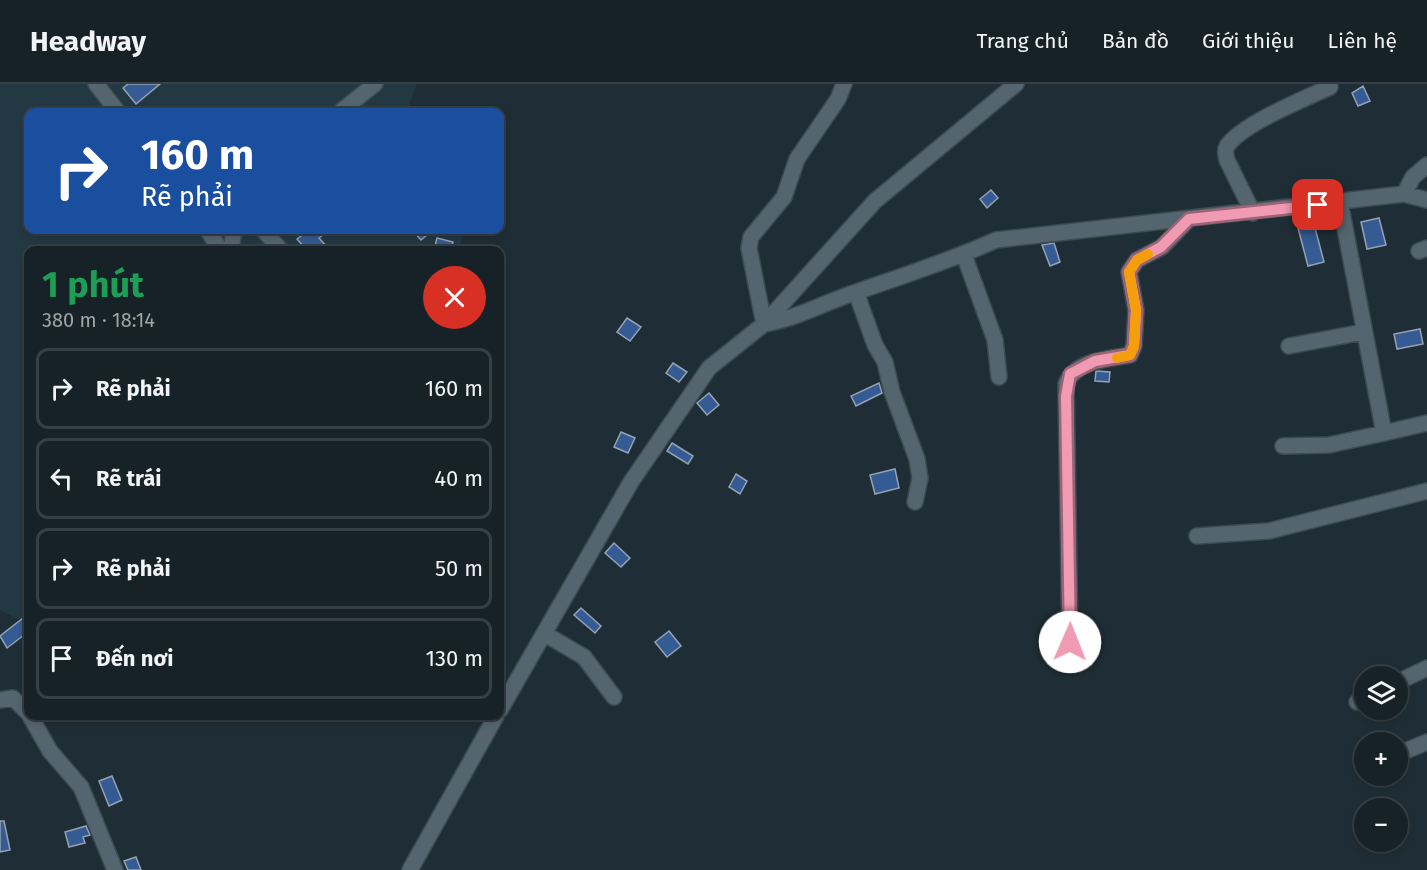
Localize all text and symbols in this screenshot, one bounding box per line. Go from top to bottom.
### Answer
text: Headway [30,25,146,58]
text: Trang chủ [977,28,1069,54]
text: Bản đồ [1102,28,1169,54]
text: Giới thiệu [1202,28,1295,54]
text: Liên hệ [1328,28,1397,54]
text: 160 m [141,130,254,180]
icon: right [42,132,120,210]
pin [1292,179,1343,230]
text: Rẽ phải [141,181,233,213]
icon: arrive [1301,188,1334,221]
text: 1 phút [42,263,144,307]
button: close [423,266,486,329]
text: 380 m · 18:14 [42,308,155,332]
icon: right [45,372,78,405]
text: Rẽ phải [96,375,171,402]
text: 160 m [425,375,483,402]
icon: left [45,462,78,495]
text: Rẽ trái [96,465,161,492]
text: 40 m [434,465,483,492]
icon: right [45,552,78,585]
text: Rẽ phải [96,555,171,582]
text: 50 m [435,555,483,582]
position arrow [1038,610,1102,674]
icon: arrive [45,642,78,675]
text: Đến nơi [96,645,173,672]
text: 130 m [426,645,483,672]
map controls [1354,666,1408,852]
button: layers [1354,666,1408,720]
button: + [1354,732,1408,786]
button: − [1354,798,1408,852]

